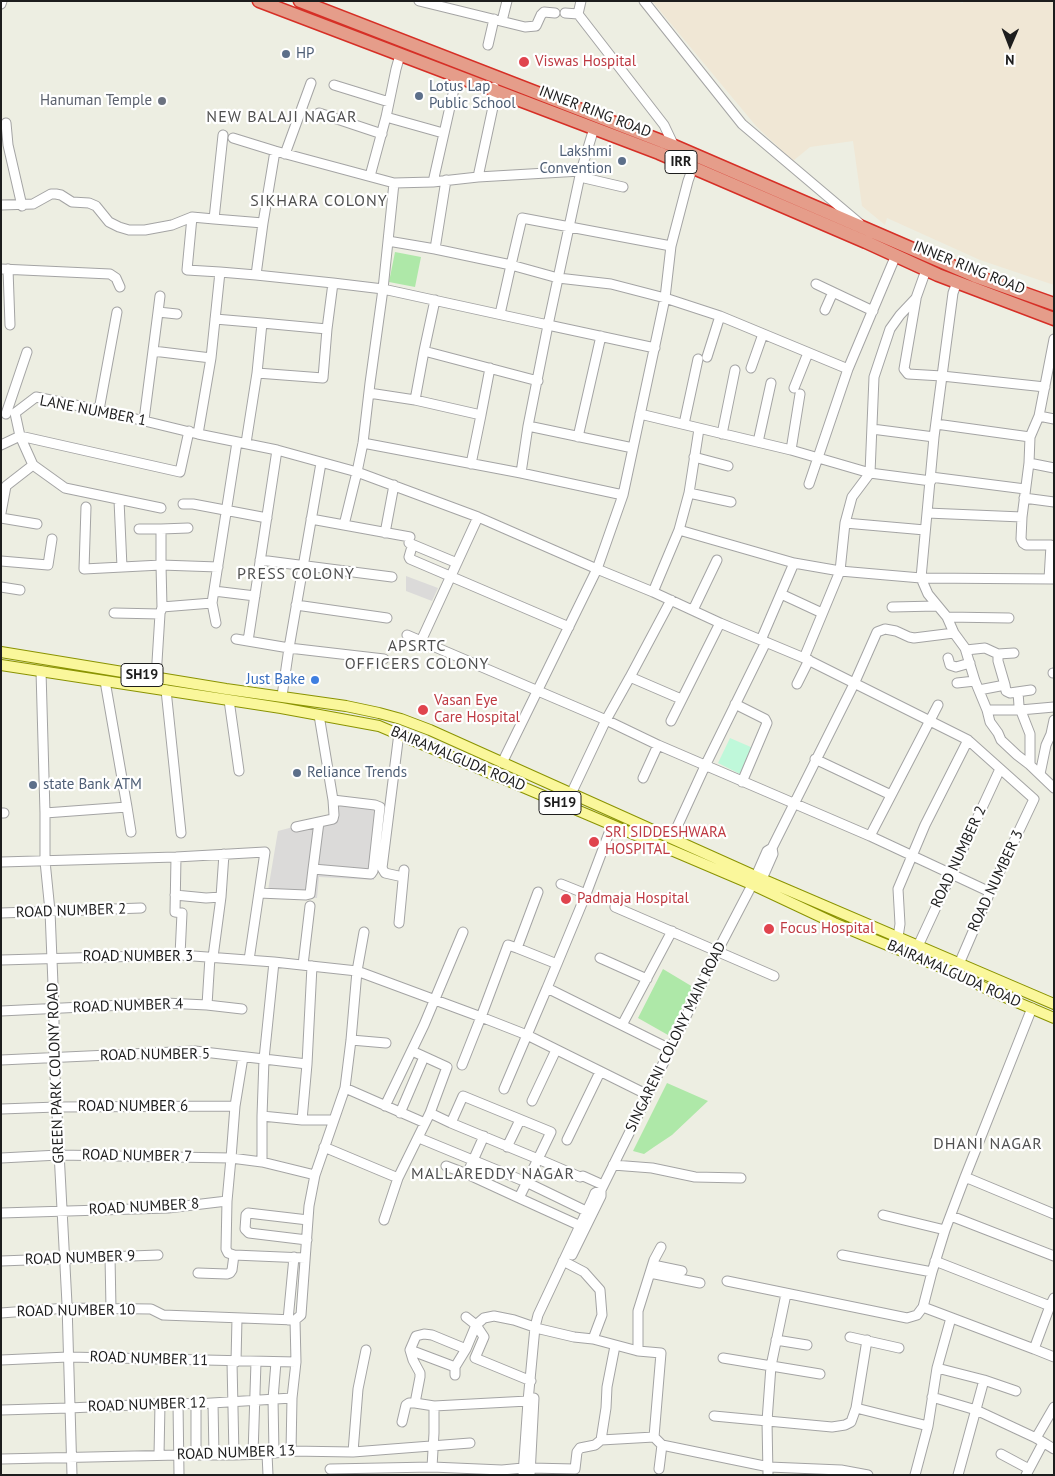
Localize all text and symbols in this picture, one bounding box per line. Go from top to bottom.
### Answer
north arrow [985,20,1035,70]
place label: HP [296,45,314,63]
marker: HP [280,48,292,60]
text: N [1005,51,1015,69]
place label: Viswas Hospital [535,53,636,71]
marker: Viswas Hospital [517,55,531,69]
place label: Lotus Lap Public School [429,78,516,113]
street label: INNER RING ROAD [536,82,654,142]
marker: Lotus Lap Public School [413,90,425,102]
place label: Hanuman Temple [40,92,152,110]
marker: Hanuman Temple [156,95,168,107]
district label: NEW BALAJI NAGAR [204,107,360,127]
place label: Lakshmi Convention [539,143,612,178]
road number: IRR [665,150,697,173]
marker: Lakshmi Convention [616,155,628,167]
district label: SIKHARA COLONY [249,191,389,211]
street label: INNER RING ROAD [911,237,1027,299]
street label: LANE NUMBER 1 [38,392,148,430]
district label: PRESS COLONY [236,564,356,584]
district label: APSRTC OFFICERS COLONY [343,636,491,674]
road number: SH19 [121,664,163,686]
place label: Just Bake [246,671,305,689]
marker: Just Bake [309,674,321,686]
place label: Vasan Eye Care Hospital [434,692,520,727]
marker: Vasan Eye Care Hospital [416,703,430,717]
street label: BAIRAMALGUDA ROAD [388,722,528,796]
place label: Reliance Trends [307,764,407,782]
marker: Reliance Trends [291,767,303,779]
place label: state Bank ATM [43,776,142,794]
marker: state Bank ATM [27,779,39,791]
road number: SH19 [539,791,581,814]
street label: ROAD NUMBER 2 [928,803,990,911]
place label: SRI SIDDESHWARA HOSPITAL [605,824,726,859]
street label: ROAD NUMBER 3 [965,827,1027,935]
marker: SRI SIDDESHWARA HOSPITAL [587,835,601,849]
place label: Padmaja Hospital [577,890,689,908]
marker: Padmaja Hospital [559,892,573,906]
street label: ROAD NUMBER 2 [16,900,126,922]
place label: Focus Hospital [780,920,874,938]
marker: Focus Hospital [762,922,776,936]
street label: BAIRAMALGUDA ROAD [884,936,1024,1012]
street label: SINGARENI COLONY MAIN ROAD [622,939,730,1135]
street label: ROAD NUMBER 3 [83,948,193,966]
street label: GREEN PARK COLONY ROAD [44,982,68,1164]
street label: ROAD NUMBER 4 [73,995,183,1017]
street label: ROAD NUMBER 5 [100,1045,210,1065]
street label: ROAD NUMBER 6 [78,1098,188,1116]
district label: DHANI NAGAR [932,1134,1044,1154]
street label: ROAD NUMBER 7 [82,1146,192,1166]
district label: MALLAREDDY NAGAR [409,1164,577,1184]
street label: ROAD NUMBER 8 [88,1195,200,1219]
street label: ROAD NUMBER 9 [25,1247,135,1269]
street label: ROAD NUMBER 10 [17,1301,135,1321]
street label: ROAD NUMBER 11 [89,1348,209,1370]
street label: ROAD NUMBER 12 [87,1394,207,1416]
street label: ROAD NUMBER 13 [176,1442,296,1464]

